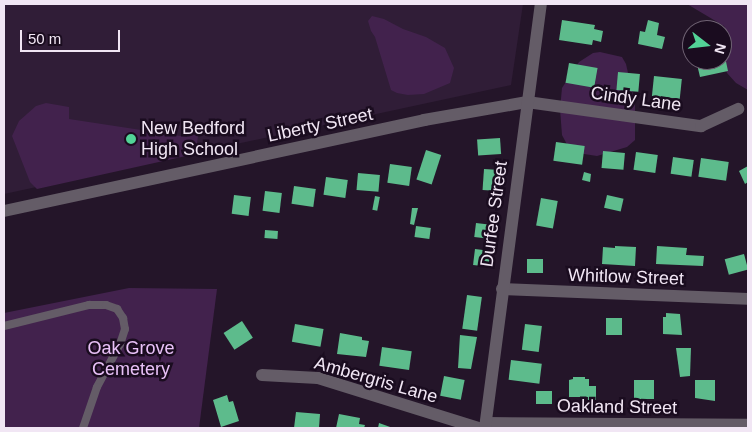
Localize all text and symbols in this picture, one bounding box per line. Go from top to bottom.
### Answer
scale bar [22,20,122,52]
north arrow [682,20,732,70]
text: 50 m [28,30,61,47]
text: N [711,42,730,56]
street label: Cindy Lane [589,82,683,116]
street label: Liberty Street [265,103,375,147]
place label: New Bedford High School [141,118,245,160]
marker: New Bedford High School [125,133,137,145]
street label: Durfee Street [476,159,512,269]
street label: Whitlow Street [568,264,684,290]
park label: Oak Grove Cemetery [87,338,175,380]
street label: Ambergris Lane [312,352,440,408]
street label: Oakland Street [557,395,677,419]

